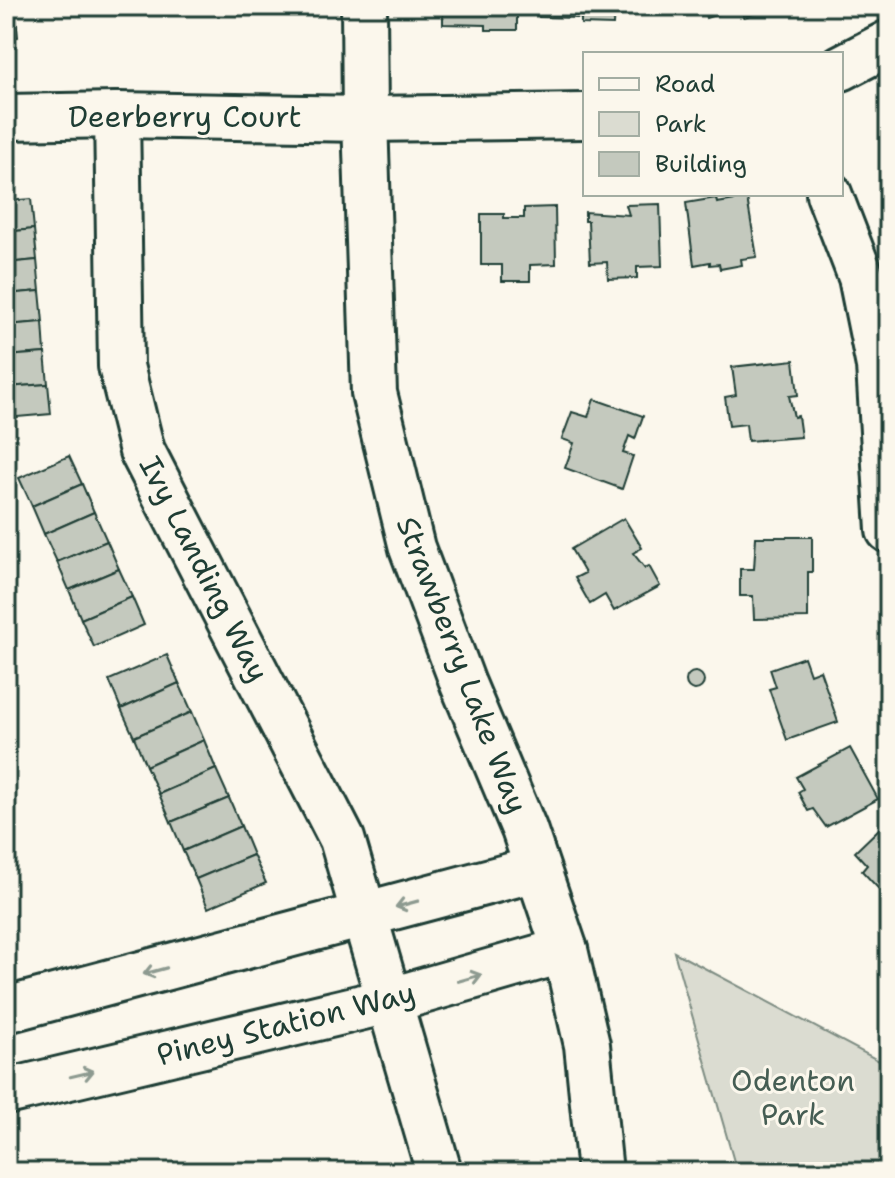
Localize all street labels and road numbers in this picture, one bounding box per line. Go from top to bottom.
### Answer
street label: Deerberry Court [68,96,302,137]
street label: Ivy Landing Way [130,449,279,689]
street label: Strawberry Lake Way [387,511,538,819]
street label: Piney Station Way [152,972,419,1075]

